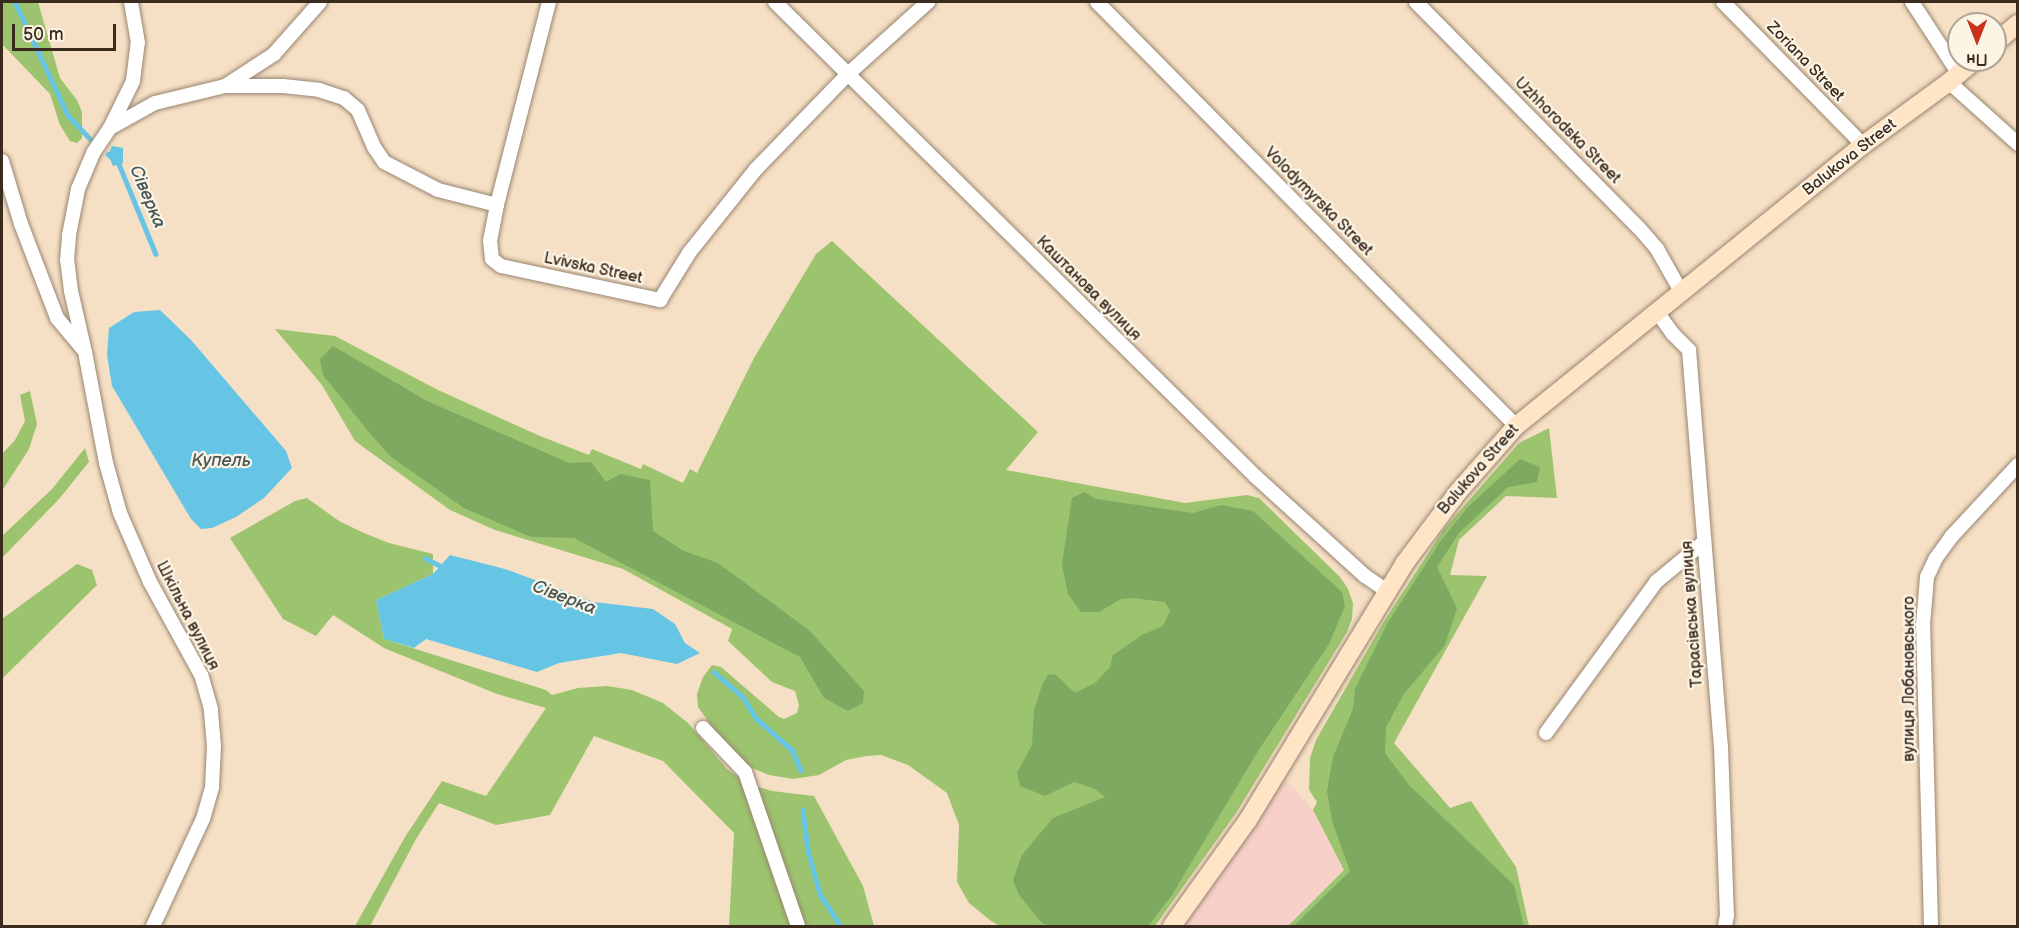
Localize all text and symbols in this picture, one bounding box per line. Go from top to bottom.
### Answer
scale bar [15,12,118,50]
north arrow [1947,12,2007,72]
street label: Zoriana Street [1762,18,1848,106]
text: 50 m [23,24,64,45]
text: Пн [1966,49,1988,68]
street label: Uzhhorodska Street [1510,74,1624,188]
street label: Balukova Street [1799,115,1901,201]
street label: Volodymyrska Street [1260,144,1376,260]
water label: Сіверка [124,162,170,232]
street label: Каштанова вулиця [1032,233,1144,345]
street label: Lvivska Street [542,249,644,289]
street label: Balukova Street [1434,421,1524,519]
water label: Купель [191,450,251,472]
street label: Тарасівська вулиця [1678,540,1708,688]
street label: Шкільна вулиця [151,558,223,674]
water label: Сіверка [529,576,599,620]
street label: вулиця Лобановського [1900,596,1920,762]

